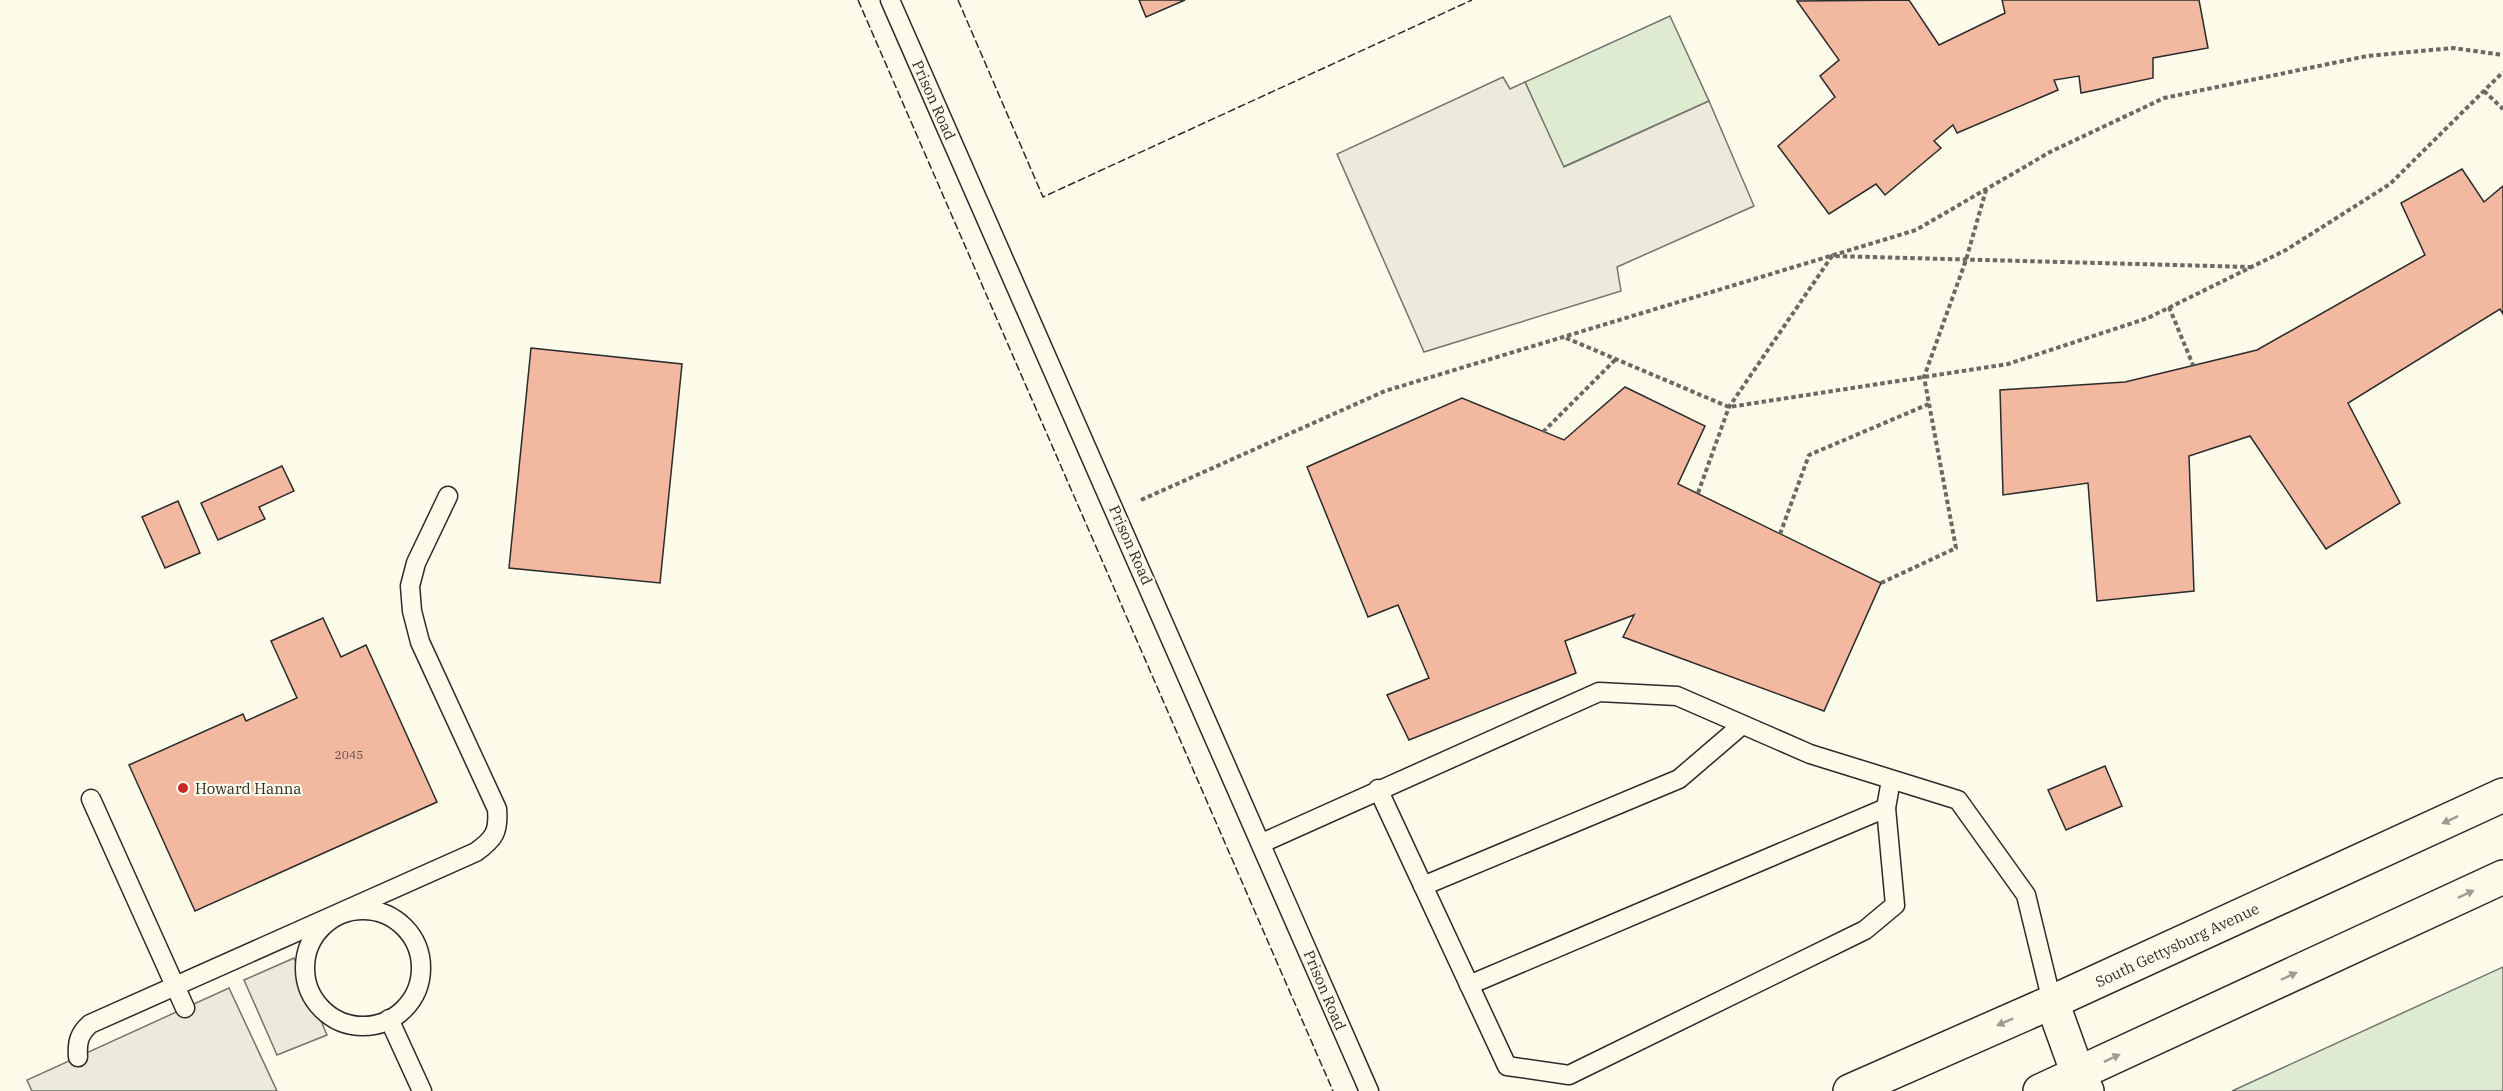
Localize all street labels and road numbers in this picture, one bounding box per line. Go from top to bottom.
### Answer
street label: Prison Road [908,57,960,143]
street label: Prison Road [1105,502,1157,588]
street label: South Gettysburg Avenue [2092,899,2262,991]
street label: Prison Road [1300,947,1350,1033]

